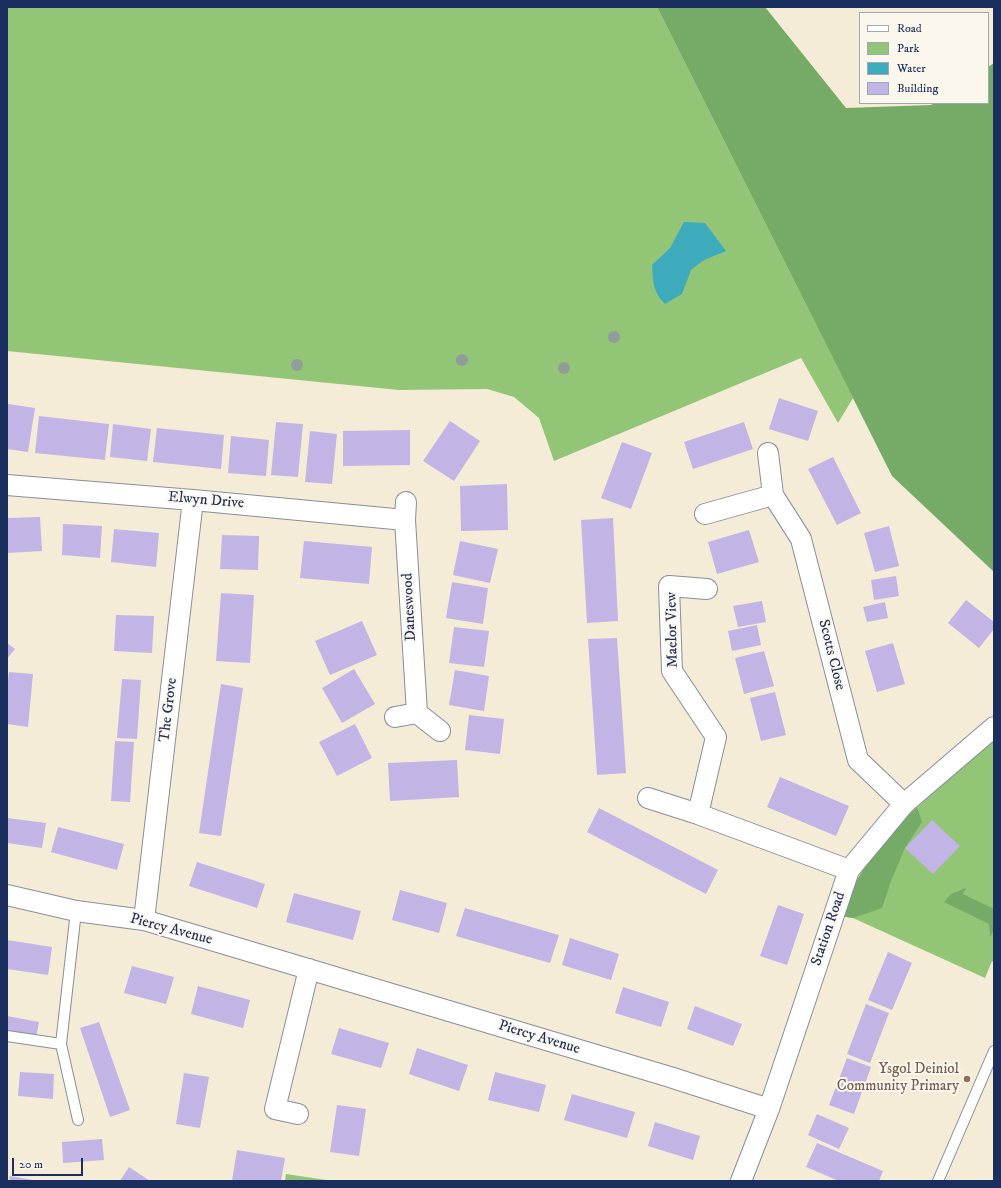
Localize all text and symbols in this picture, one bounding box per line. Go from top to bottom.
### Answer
legend [859,12,989,104]
text: Road [897,21,922,36]
text: Park [897,41,919,56]
text: Water [897,61,926,76]
text: Building [897,81,938,96]
street label: Elwyn Drive [167,489,245,513]
street label: Daneswood [399,572,421,642]
street label: Maelor View [663,592,683,668]
street label: Scotts Close [814,618,848,692]
street label: The Grove [156,677,182,743]
street label: Station Road [808,890,850,968]
street label: Piercy Avenue [128,910,214,950]
street label: Piercy Avenue [496,1017,582,1059]
place label: Ysgol Deiniol Community Primary [837,1061,959,1096]
marker: Ysgol Deiniol Community Primary [962,1074,972,1084]
scale bar [14,1150,85,1176]
text: 20 m [19,1157,43,1172]

